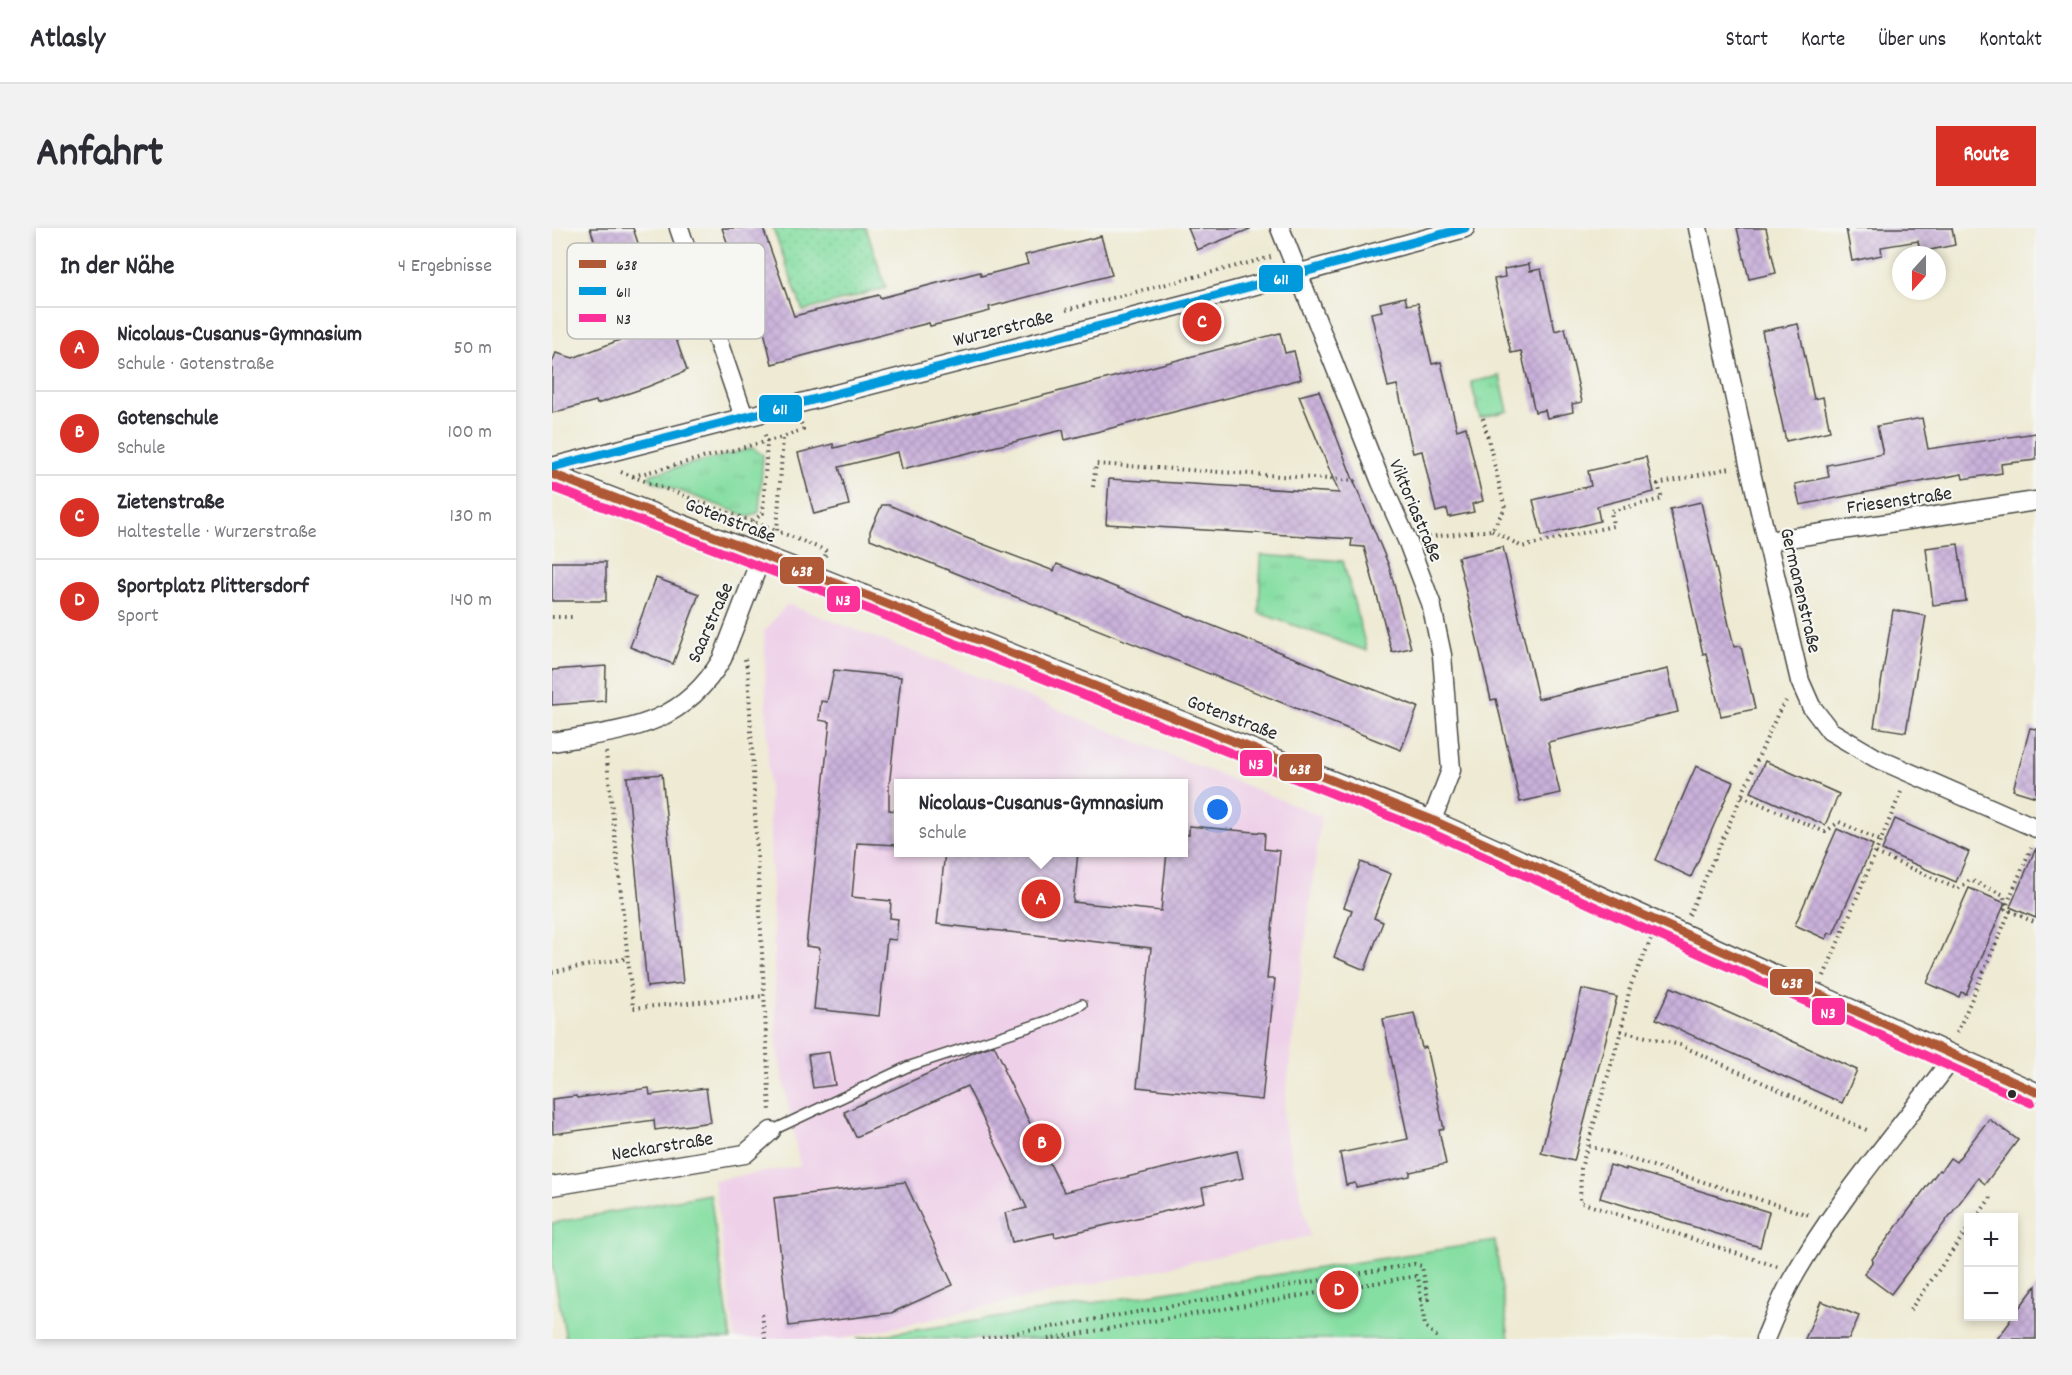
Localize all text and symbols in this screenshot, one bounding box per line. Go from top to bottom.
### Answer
text: Atlasly [30,21,105,61]
text: Start [1726,26,1768,56]
text: Karte [1801,26,1845,56]
text: Über uns [1878,26,1946,56]
text: Kontakt [1979,26,2042,56]
text: Anfahrt [36,126,163,186]
button: Route [1936,126,2036,186]
legend [567,243,765,339]
north arrow [1892,246,1946,300]
text: In der Nähe [60,249,174,286]
text: 4 Ergebnisse [398,253,492,281]
text: 638 [616,255,637,278]
line badge: 611 [1258,264,1304,293]
text: 611 [1274,269,1288,292]
text: 611 [616,282,631,305]
pin: C [1182,300,1222,344]
street label: Wurzerstraße [951,304,1057,356]
text: N3 [616,309,631,332]
text: Nicolaus-Cusanus-Gymnasium [117,320,362,351]
text: A [74,335,85,363]
text: 50 m [454,335,492,363]
text: Schule · Gotenstraße [117,351,274,379]
line badge: 611 [758,394,803,423]
text: 611 [773,399,787,422]
text: Gotenschule [117,404,218,435]
text: B [75,419,84,447]
text: 100 m [448,419,492,447]
text: Schule [117,435,165,463]
street label: Viktoriastraße [1380,455,1449,567]
street label: Friesenstraße [1845,481,1954,523]
text: Zietenstraße [117,488,224,519]
street label: Gotenstraße [680,492,780,552]
text: C [75,503,84,531]
text: 130 m [450,503,492,531]
text: Haltestelle · Wurzerstraße [117,519,316,547]
street label: Germanenstraße [1771,525,1827,656]
line badge: 638 [779,556,825,585]
text: 638 [791,561,813,584]
text: Sportplatz Plittersdorf [117,572,309,603]
street label: Saarstraße [681,578,742,668]
line badge: N3 [826,585,861,613]
text: D [74,587,85,615]
text: 140 m [450,587,492,615]
text: N3 [835,590,851,613]
text: Sport [117,603,159,631]
street label: Gotenstraße [1182,689,1282,749]
line badge: N3 [1239,749,1273,777]
line badge: 638 [1278,753,1323,782]
text: N3 [1248,754,1264,777]
text: 638 [1289,759,1311,782]
popup [894,779,1188,857]
text: Nicolaus-Cusanus-Gymnasium [918,789,1164,820]
your location [1203,795,1232,824]
text: Schule [918,820,967,848]
pin: A [1022,876,1060,922]
line badge: 638 [1769,968,1814,996]
text: 638 [1781,973,1803,996]
line badge: N3 [1811,997,1846,1026]
text: N3 [1820,1003,1836,1026]
unlabelled marker [2006,1088,2018,1100]
pin: B [1022,1120,1062,1166]
street label: Neckarstraße [610,1126,716,1170]
map controls [1964,1213,2018,1321]
button: + [1964,1213,2018,1267]
button: − [1964,1267,2018,1321]
pin: D [1320,1268,1358,1312]

